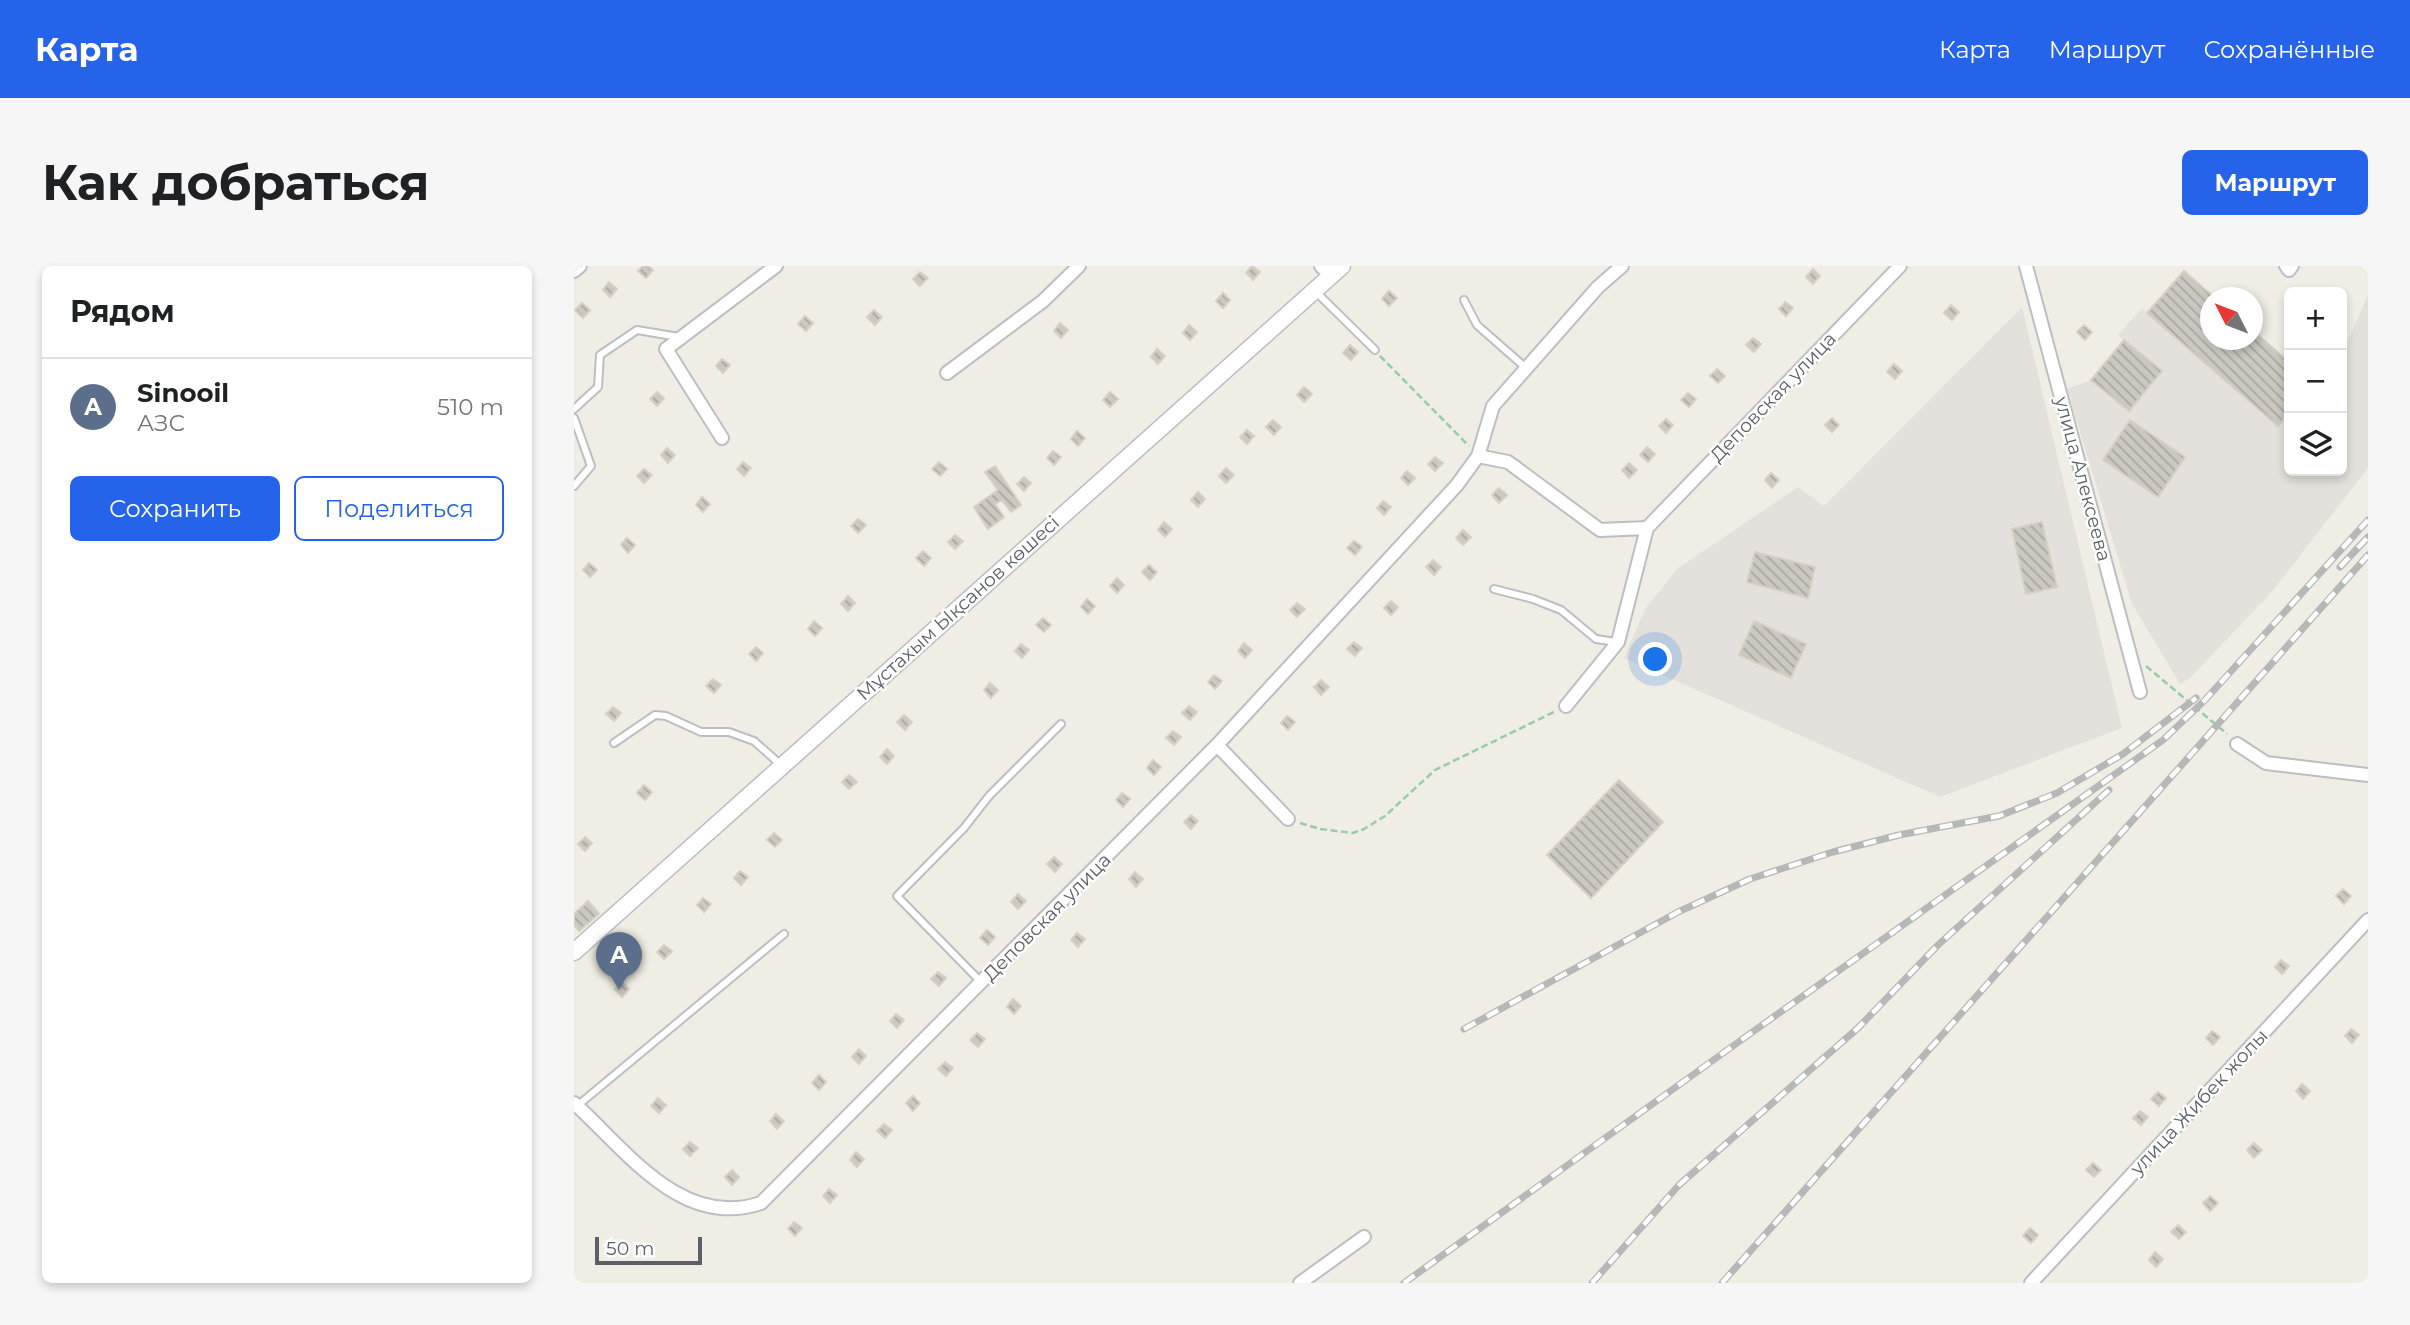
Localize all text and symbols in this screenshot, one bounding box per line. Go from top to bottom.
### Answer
text: Карта [35,29,138,69]
text: Карта [1939,35,2011,64]
text: Маршрут [2049,35,2165,64]
text: Сохранённые [2203,35,2375,64]
button: Маршрут [2182,150,2368,215]
text: Как добраться [42,153,430,212]
north arrow [2200,287,2263,350]
map controls [2284,287,2347,476]
button: + [2284,287,2347,350]
text: Рядом [70,293,175,330]
street label: Деповская улица [1705,327,1841,467]
button: − [2284,350,2347,413]
text: Sinooil [137,377,229,409]
text: A [84,393,102,421]
text: 510 m [437,393,504,421]
street label: улица Алексеева [2050,393,2116,564]
text: АЗС [137,409,185,437]
button: layers [2284,413,2347,476]
button: Сохранить [70,476,280,541]
button: Поделиться [294,476,504,541]
street label: Мұстахым Ықсанов көшесі [852,511,1064,705]
your location [1638,642,1672,676]
street label: Деповская улица [978,848,1116,986]
pin: A [596,932,642,990]
street label: улица Жибек жолы [2125,1024,2273,1180]
scale bar [595,1234,702,1266]
text: 50 m [606,1237,654,1260]

